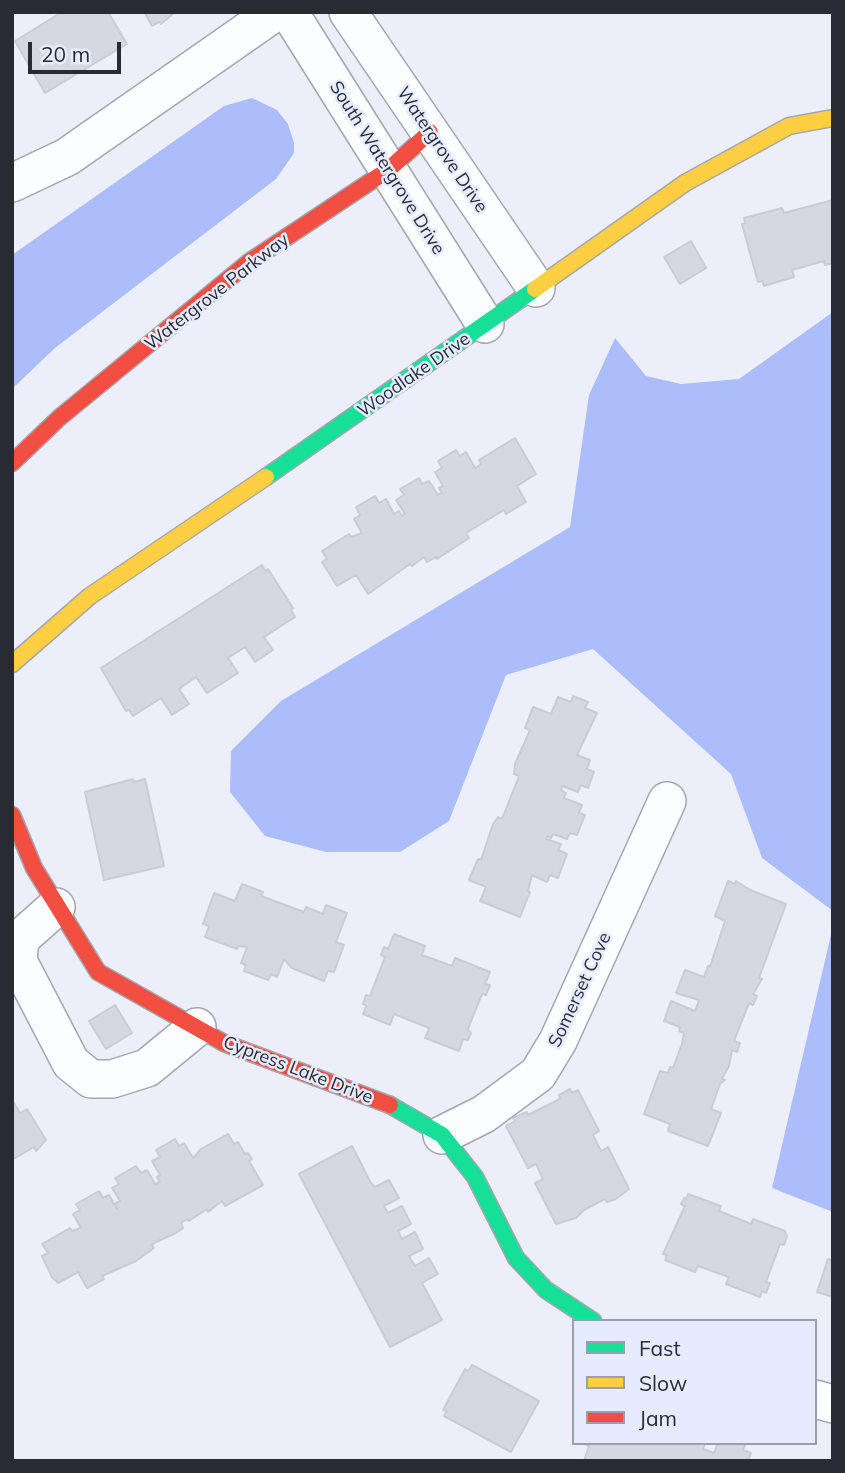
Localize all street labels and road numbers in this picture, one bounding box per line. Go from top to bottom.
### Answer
street label: South Watergrove Drive [325,77,449,259]
street label: Watergrove Drive [392,83,492,217]
street label: Watergrove Parkway [141,229,293,355]
street label: Woodlake Drive [354,328,474,422]
street label: Somerset Cove [544,929,616,1051]
street label: Cypress Lake Drive [220,1031,376,1109]

